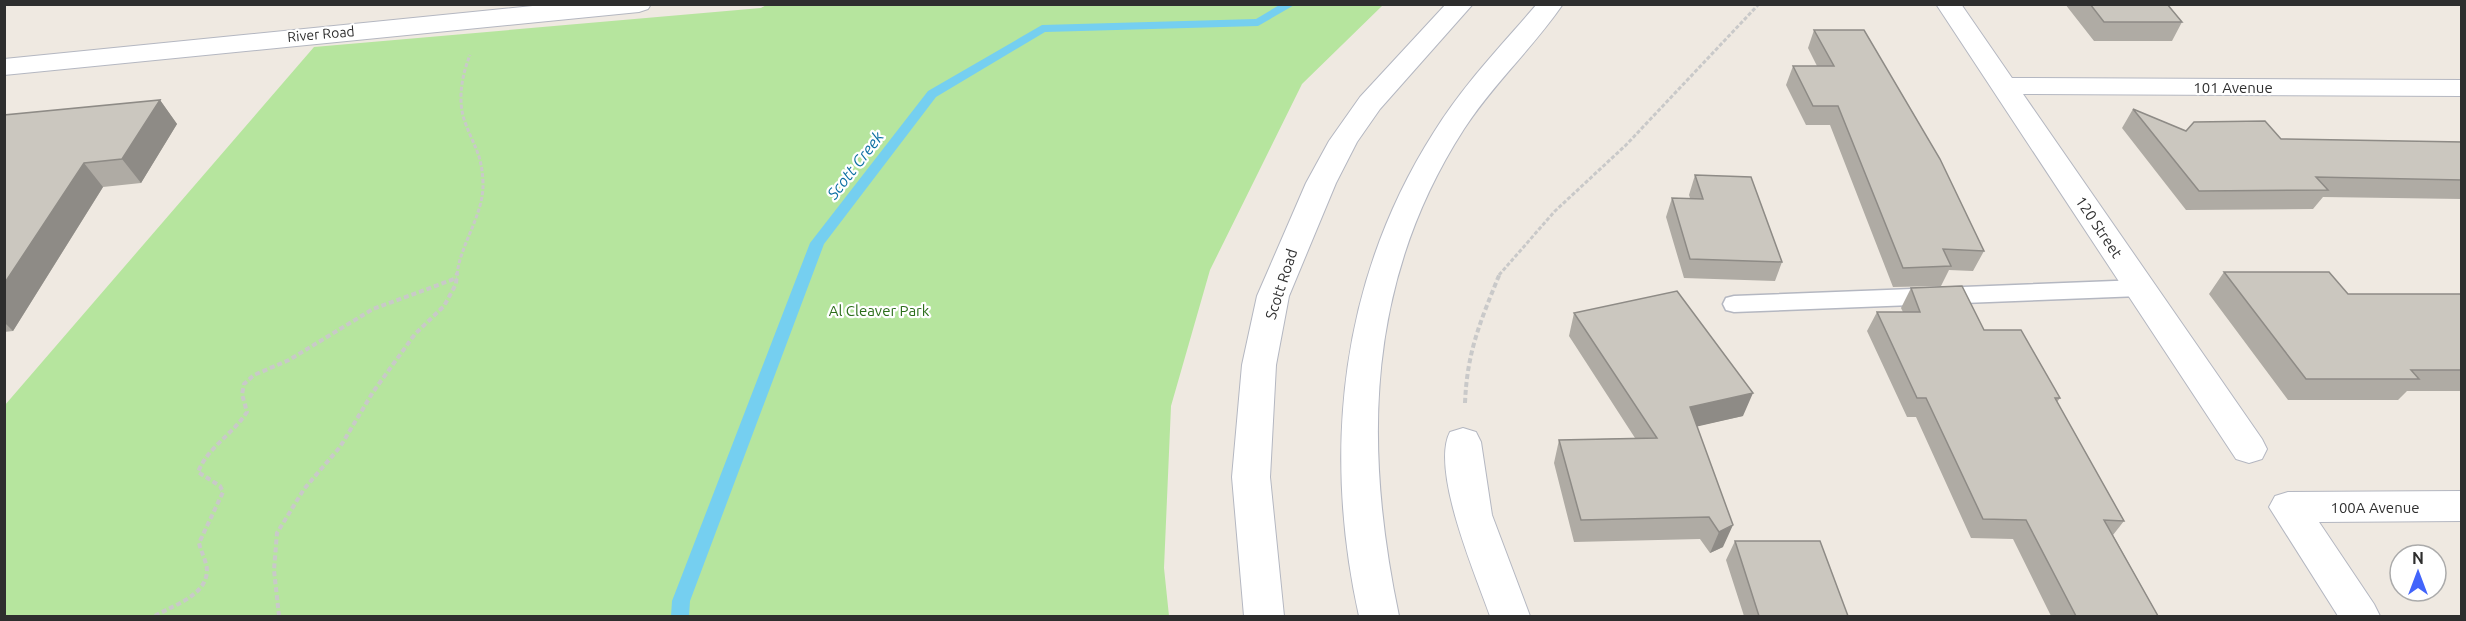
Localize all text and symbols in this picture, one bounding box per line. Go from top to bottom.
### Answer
street label: River Road [287,23,355,45]
street label: 101 Avenue [2193,79,2273,96]
water label: Scott Creek [822,127,887,203]
street label: 120 Street [2072,193,2126,261]
street label: Scott Road [1262,246,1300,322]
park label: Al Cleaver Park [829,302,930,319]
street label: 100A Avenue [2330,499,2420,516]
north arrow [2388,543,2448,603]
text: N [2412,549,2424,567]

